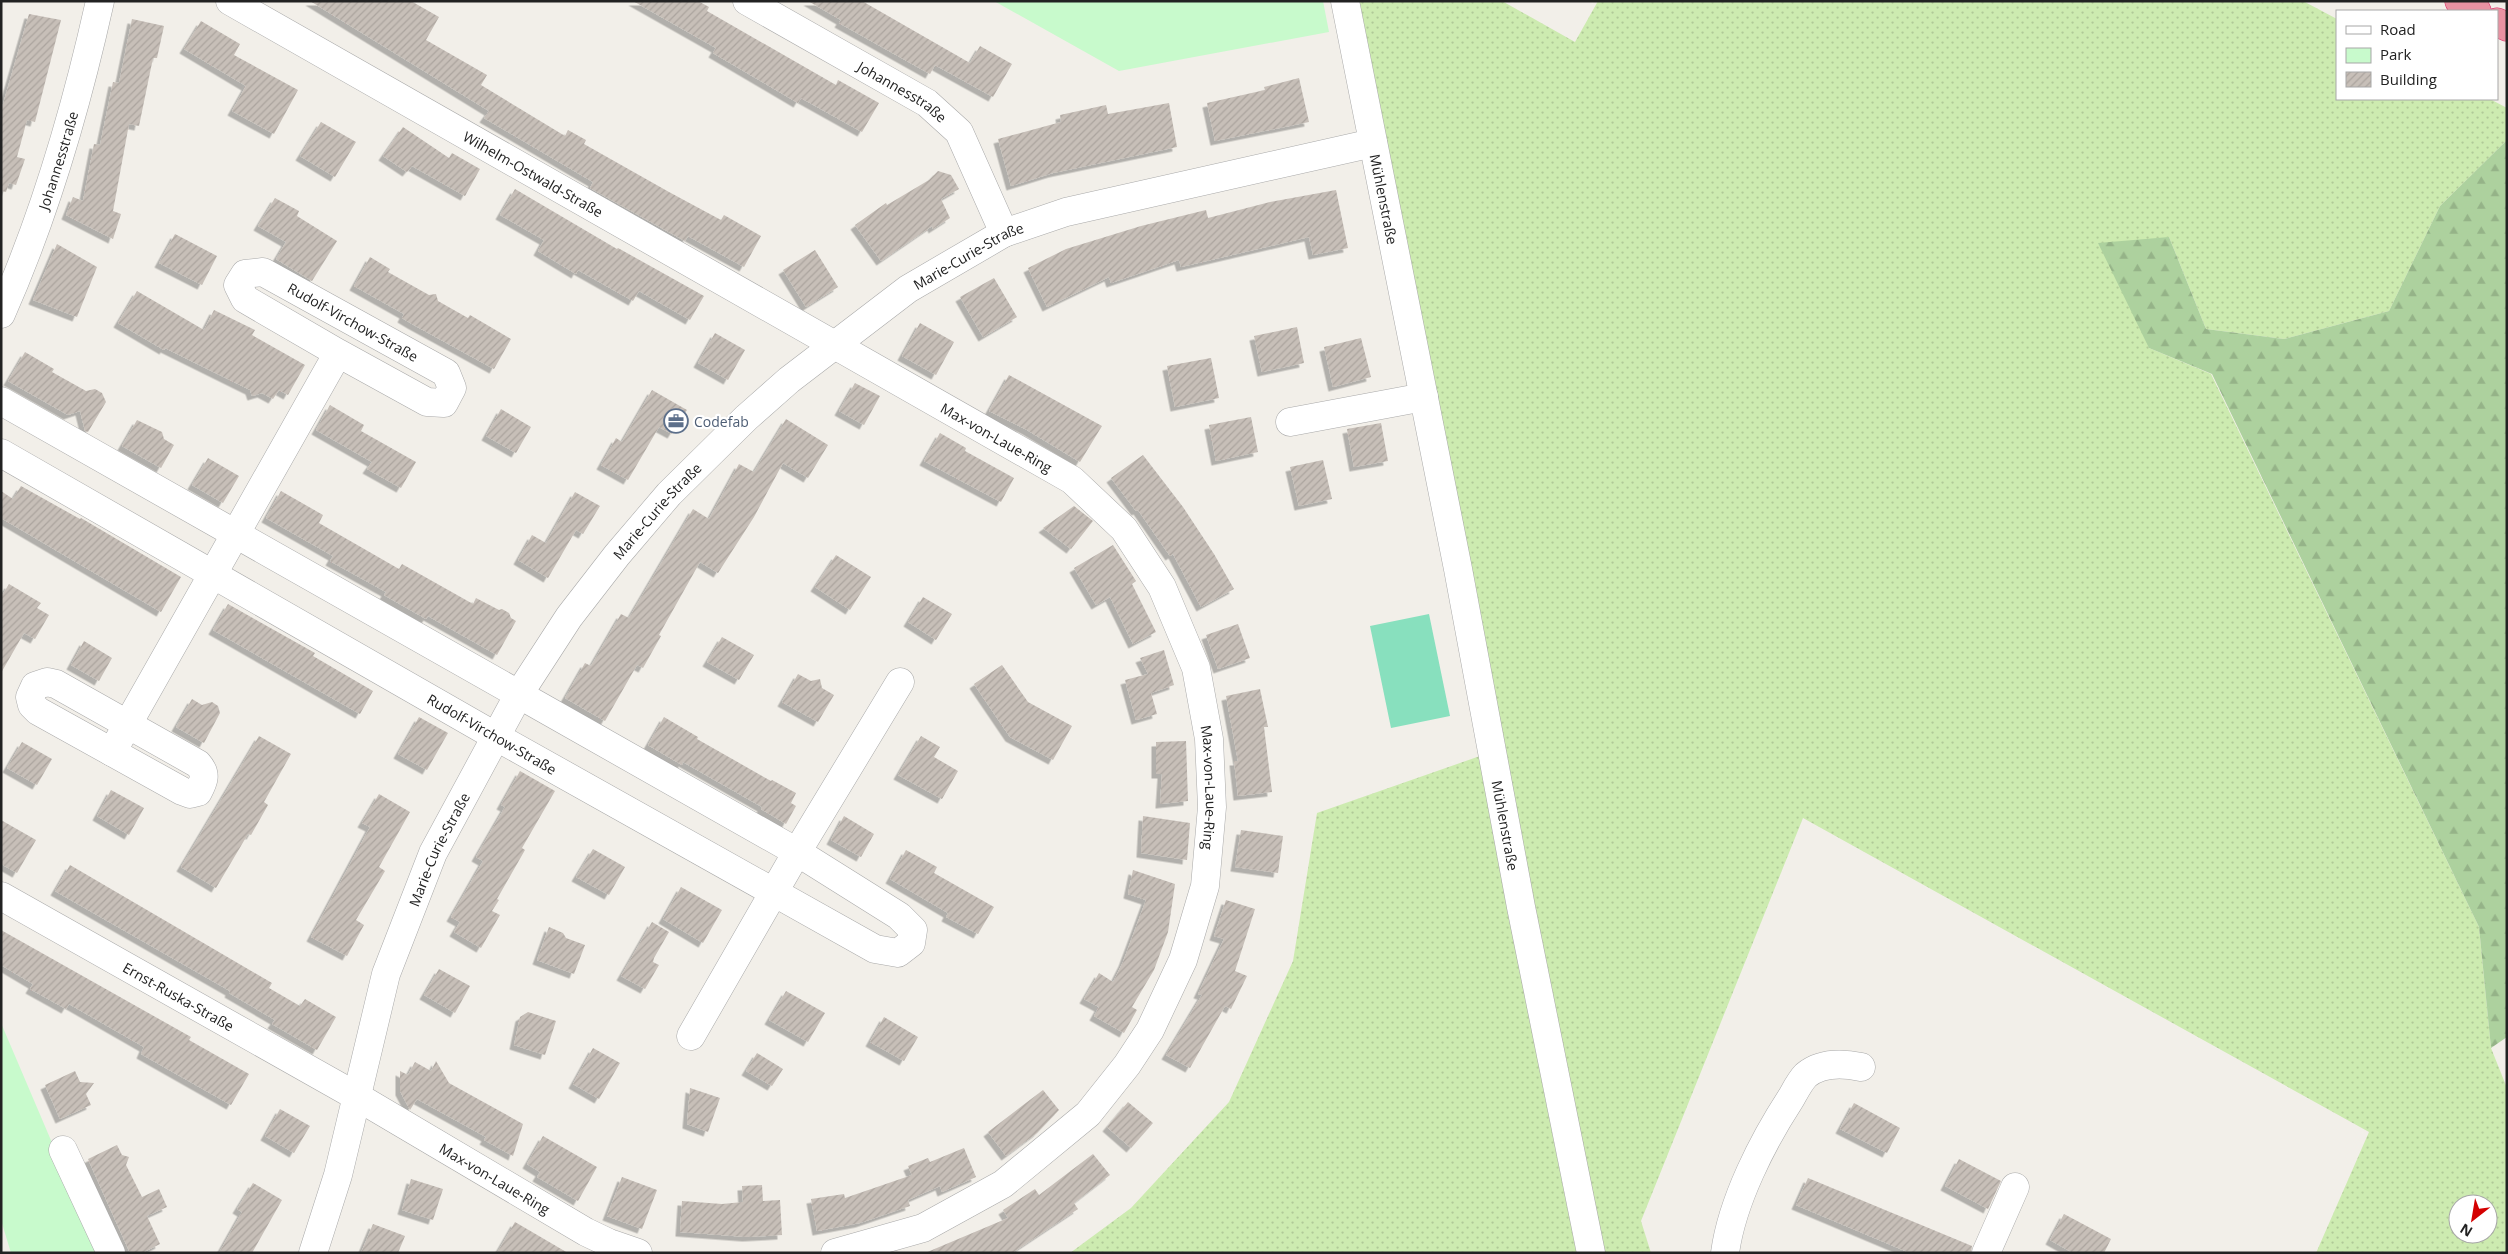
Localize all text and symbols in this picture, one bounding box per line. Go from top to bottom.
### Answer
legend [2336,10,2498,100]
text: Road [2380,19,2416,39]
text: Park [2380,44,2411,64]
street label: Johannesstraße [853,55,951,126]
text: Building [2380,69,2437,89]
street label: Johannesstraße [33,109,82,214]
street label: Wilhelm-Ostwald-Straße [460,126,607,221]
street label: Mühlenstraße [1366,152,1403,246]
street label: Marie-Curie-Straße [909,218,1026,294]
street label: Rudolf-Virchow-Straße [284,278,422,366]
street label: Max-von-Laue-Ring [938,398,1056,477]
office icon: Codefab [663,408,689,434]
place label: Codefab [694,412,749,431]
street label: Marie-Curie-Straße [608,458,705,563]
street label: Rudolf-Virchow-Straße [424,689,560,779]
street label: Max-von-Laue-Ring [1197,723,1222,851]
street label: Mühlenstraße [1488,779,1524,872]
street label: Marie-Curie-Straße [404,789,474,909]
street label: Ernst-Ruska-Straße [120,957,238,1035]
street label: Max-von-Laue-Ring [436,1138,554,1218]
north arrow [2448,1194,2498,1244]
text: N [2456,1219,2476,1242]

